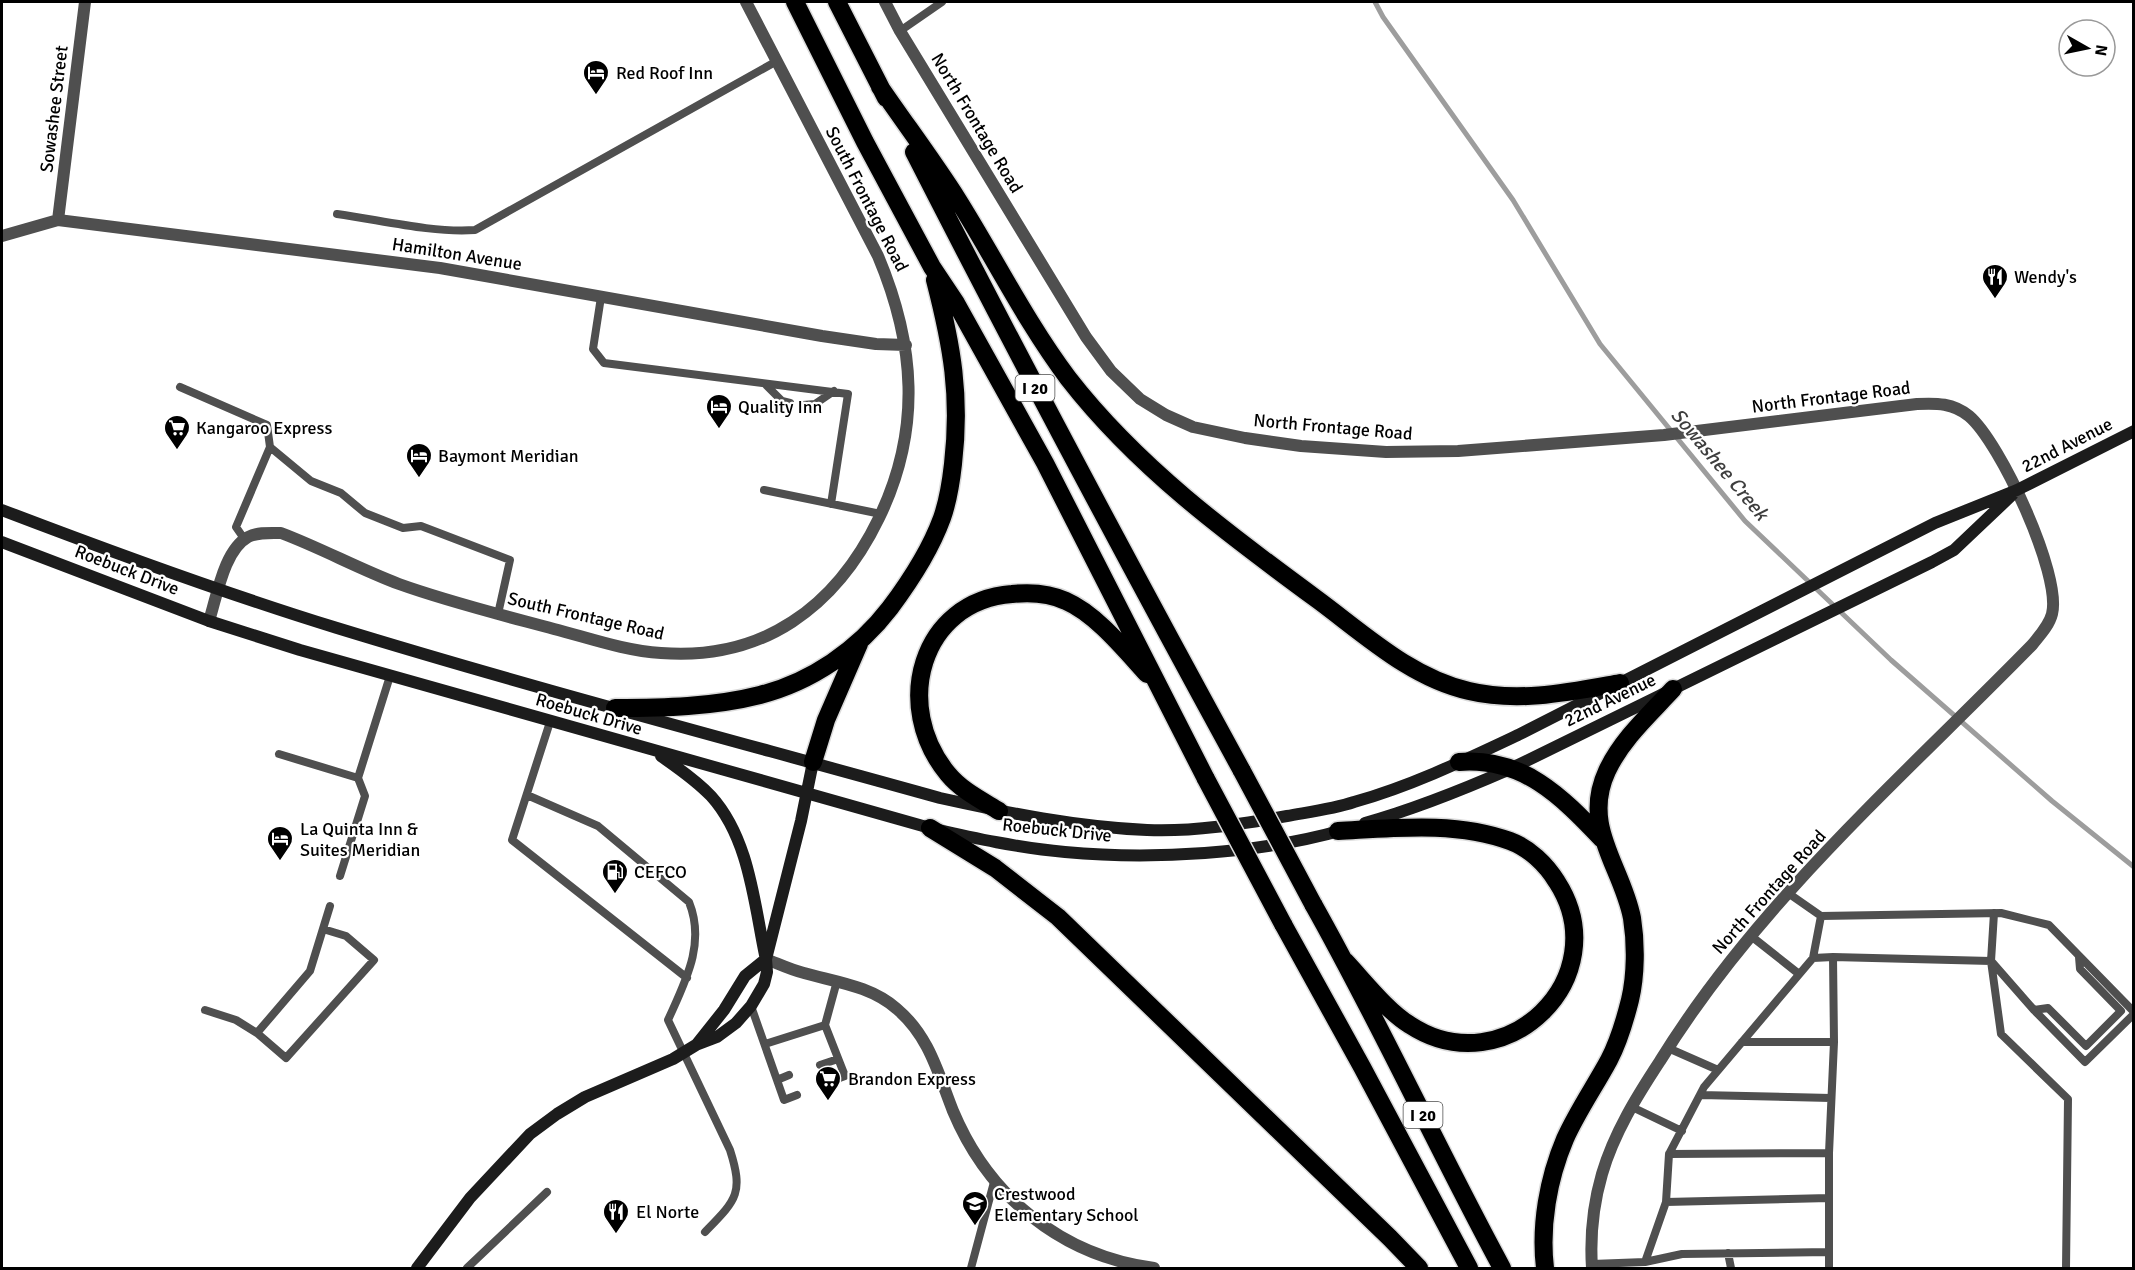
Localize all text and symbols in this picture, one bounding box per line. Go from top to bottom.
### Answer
north arrow [2057,18,2117,78]
text: N [2090,43,2112,57]
street label: Sowashee Street [35,44,73,174]
street label: North Frontage Road [927,49,1027,197]
hotel icon: Red Roof Inn [581,58,611,96]
place label: Red Roof Inn [616,62,713,84]
street label: South Frontage Road [821,123,913,275]
street label: Hamilton Avenue [391,233,523,275]
restaurant icon: Wendy's [1980,262,2010,300]
place label: Wendy's [2014,266,2077,288]
road number: I 20 [1016,375,1054,401]
street label: North Frontage Road [1751,376,1911,418]
hotel icon: Quality Inn [704,392,734,430]
place label: Quality Inn [738,396,822,418]
water label: Sowashee Creek [1665,403,1775,527]
street label: North Frontage Road [1253,409,1413,445]
supermarket icon: Kangaroo Express [162,413,192,451]
street label: 22nd Avenue [2018,413,2116,477]
place label: Kangaroo Express [196,417,332,439]
hotel icon: Baymont Meridian [404,441,434,479]
place label: Baymont Meridian [438,445,579,467]
street label: Roebuck Drive [72,540,182,600]
street label: South Frontage Road [506,587,666,645]
street label: 22nd Avenue [1561,668,1659,732]
street label: Roebuck Drive [533,688,645,740]
street label: Roebuck Drive [1001,813,1113,847]
place label: La Quinta Inn & Suites Meridian [300,818,420,861]
hotel icon: La Quinta Inn & Suites Meridian [265,824,295,862]
street label: North Frontage Road [1707,825,1831,959]
fuel station icon: CEFCO [600,857,630,895]
place label: CEFCO [634,861,687,883]
supermarket icon: Brandon Express [813,1064,843,1102]
place label: Brandon Express [848,1068,976,1090]
road number: I 20 [1404,1102,1442,1128]
place label: Crestwood Elementary School [994,1183,1139,1226]
school or university icon: Crestwood Elementary School [960,1189,990,1227]
restaurant icon: El Norte [601,1197,631,1235]
place label: El Norte [636,1201,699,1223]

